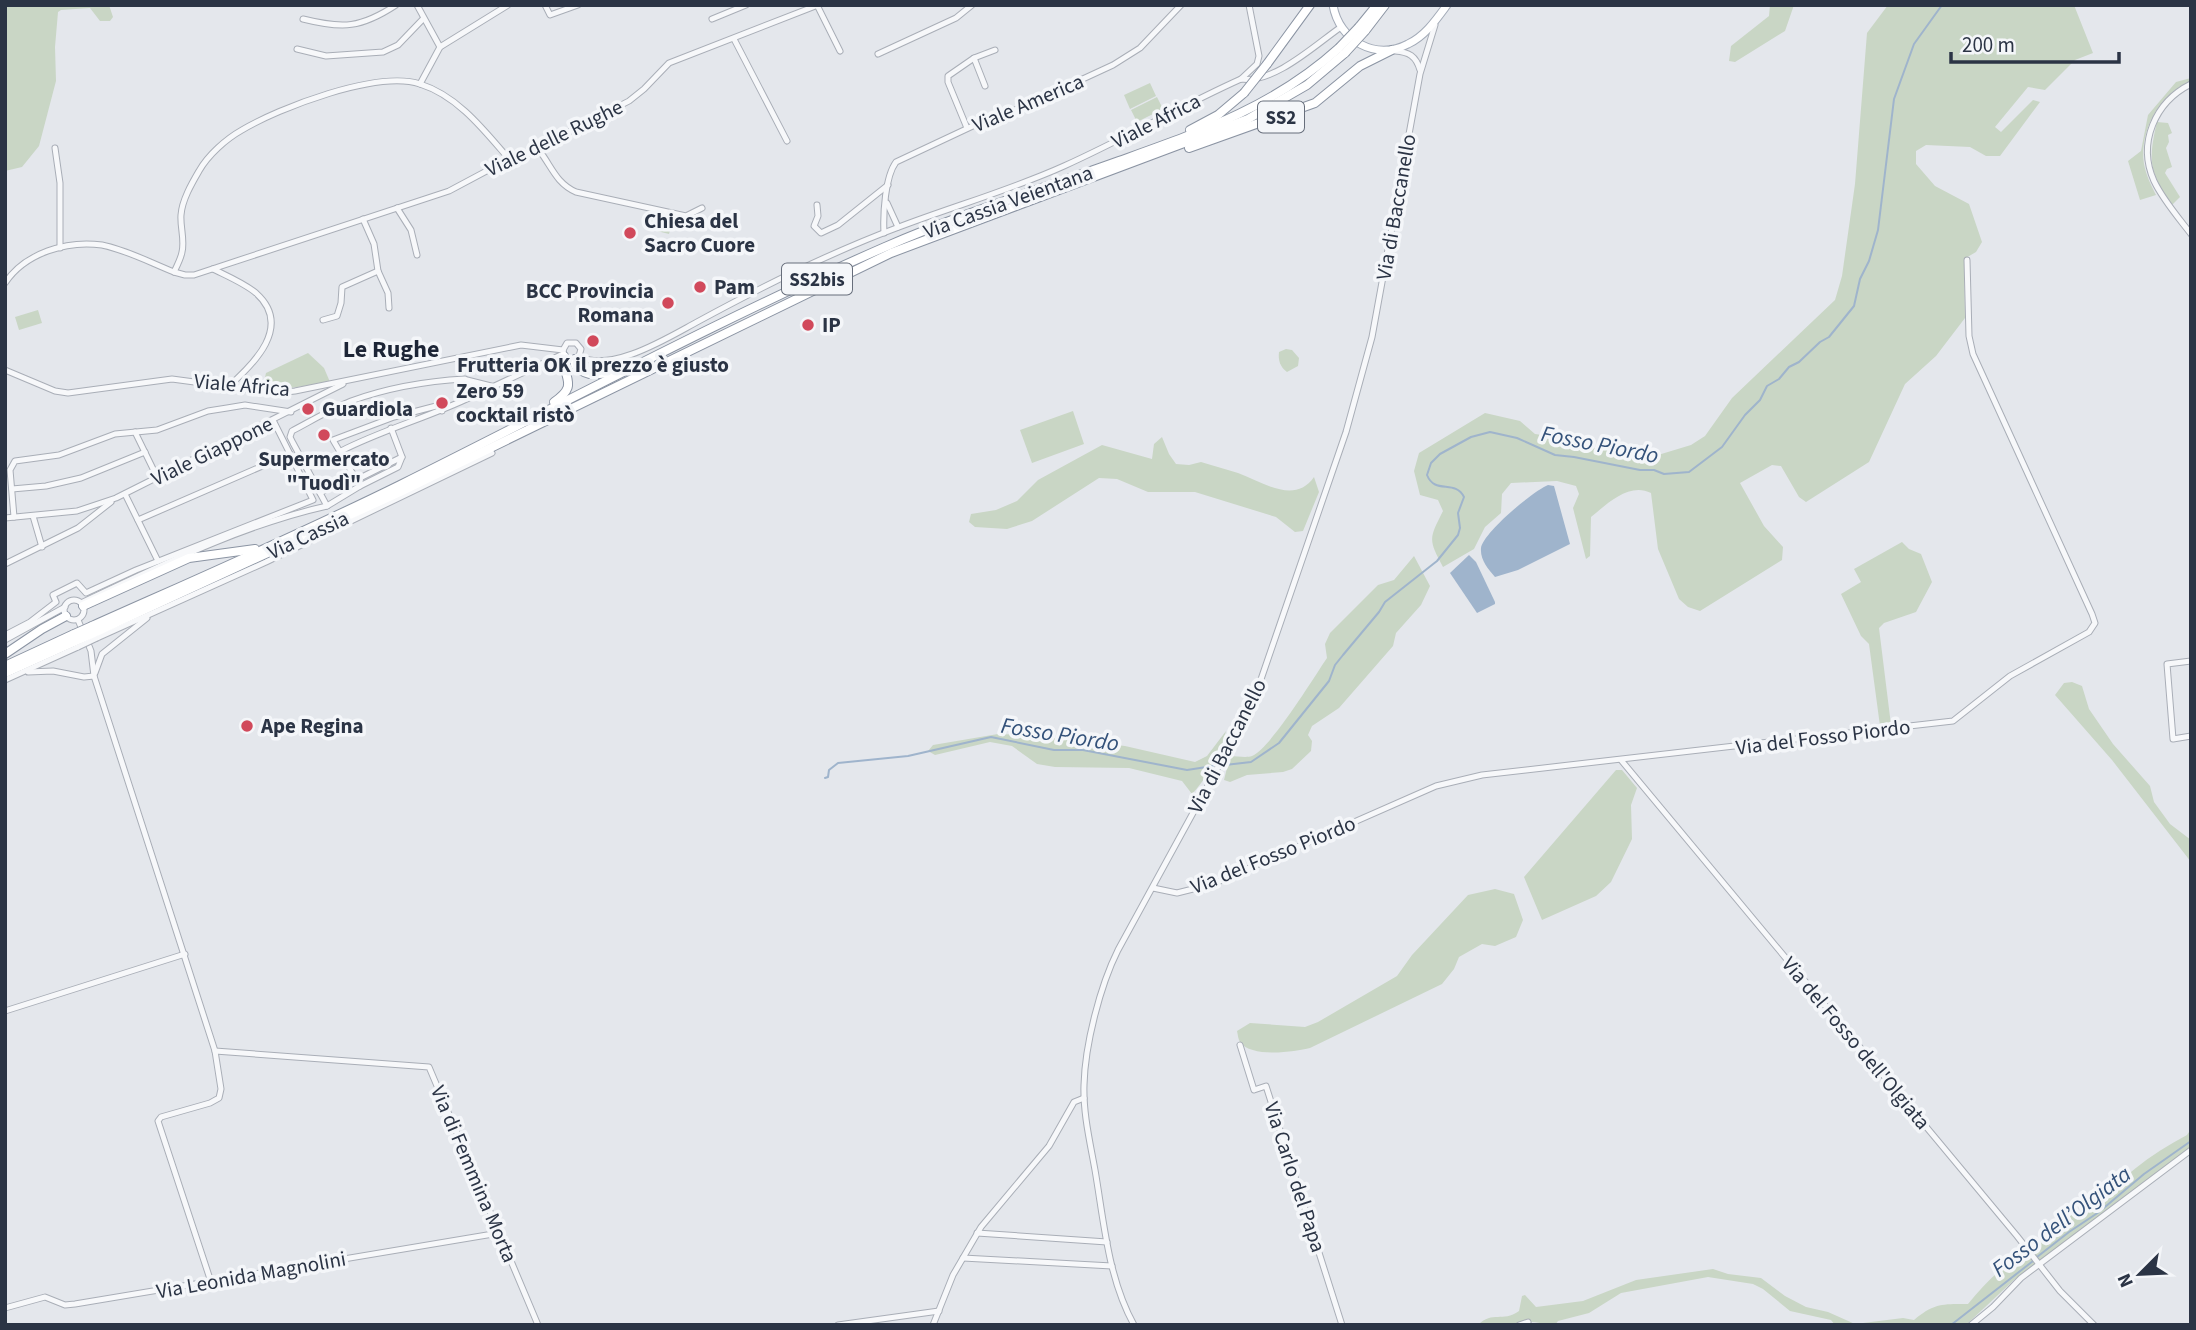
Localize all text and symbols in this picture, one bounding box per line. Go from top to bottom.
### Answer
scale bar [1951,21,2119,65]
text: 200 m [1962,30,2015,60]
street label: Viale America [968,66,1088,140]
street label: Viale Africa [1106,86,1206,156]
street label: Viale delle Rughe [480,92,628,184]
road number: SS2 [1258,102,1304,132]
street label: Via di Baccanello [1368,132,1424,282]
street label: Via Cassia Veientana [919,157,1097,247]
place label: Chiesa del Sacro Cuore [644,206,755,260]
marker: Chiesa del Sacro Cuore [622,225,638,241]
road number: SS2bis [782,264,852,294]
place label: Pam [714,272,755,302]
place label: BCC Provincia Romana [526,276,654,330]
marker: Pam [692,279,708,295]
marker: BCC Provincia Romana [660,295,676,311]
place label: IP [822,310,841,340]
marker: IP [800,317,816,333]
district label: Le Rughe [343,332,439,367]
marker: Frutteria OK il prezzo è giusto [585,333,601,349]
place label: Frutteria OK il prezzo è giusto [457,350,729,380]
street label: Viale Africa [193,366,291,404]
place label: Zero 59 cocktail ristò [456,376,575,430]
place label: Guardiola [322,394,413,424]
marker: Zero 59 cocktail ristò [434,395,450,411]
marker: Guardiola [300,401,316,417]
street label: Viale Giappone [146,409,278,493]
water label: Fosso Piordo [1538,417,1661,472]
marker: Supermercato "Tuodì" [316,427,332,443]
place label: Supermercato "Tuodì" [258,444,390,498]
street label: Via Cassia [262,503,354,567]
street label: Via di Baccanello [1180,673,1274,819]
water label: Fosso Piordo [999,709,1121,760]
place label: Ape Regina [260,711,364,741]
street label: Via del Fosso Piordo [1734,711,1912,763]
marker: Ape Regina [239,718,255,734]
street label: Via del Fosso Piordo [1186,808,1360,902]
street label: Via del Fosso dell'Olgiata [1775,950,1937,1136]
street label: Via di Femmina Morta [423,1081,525,1267]
street label: Via Carlo del Papa [1257,1098,1333,1256]
water label: Fosso dell’Olgiata [1985,1158,2138,1285]
north arrow [2105,1239,2175,1309]
street label: Via Leonida Magnolini [154,1244,348,1306]
text: N [2111,1269,2141,1292]

